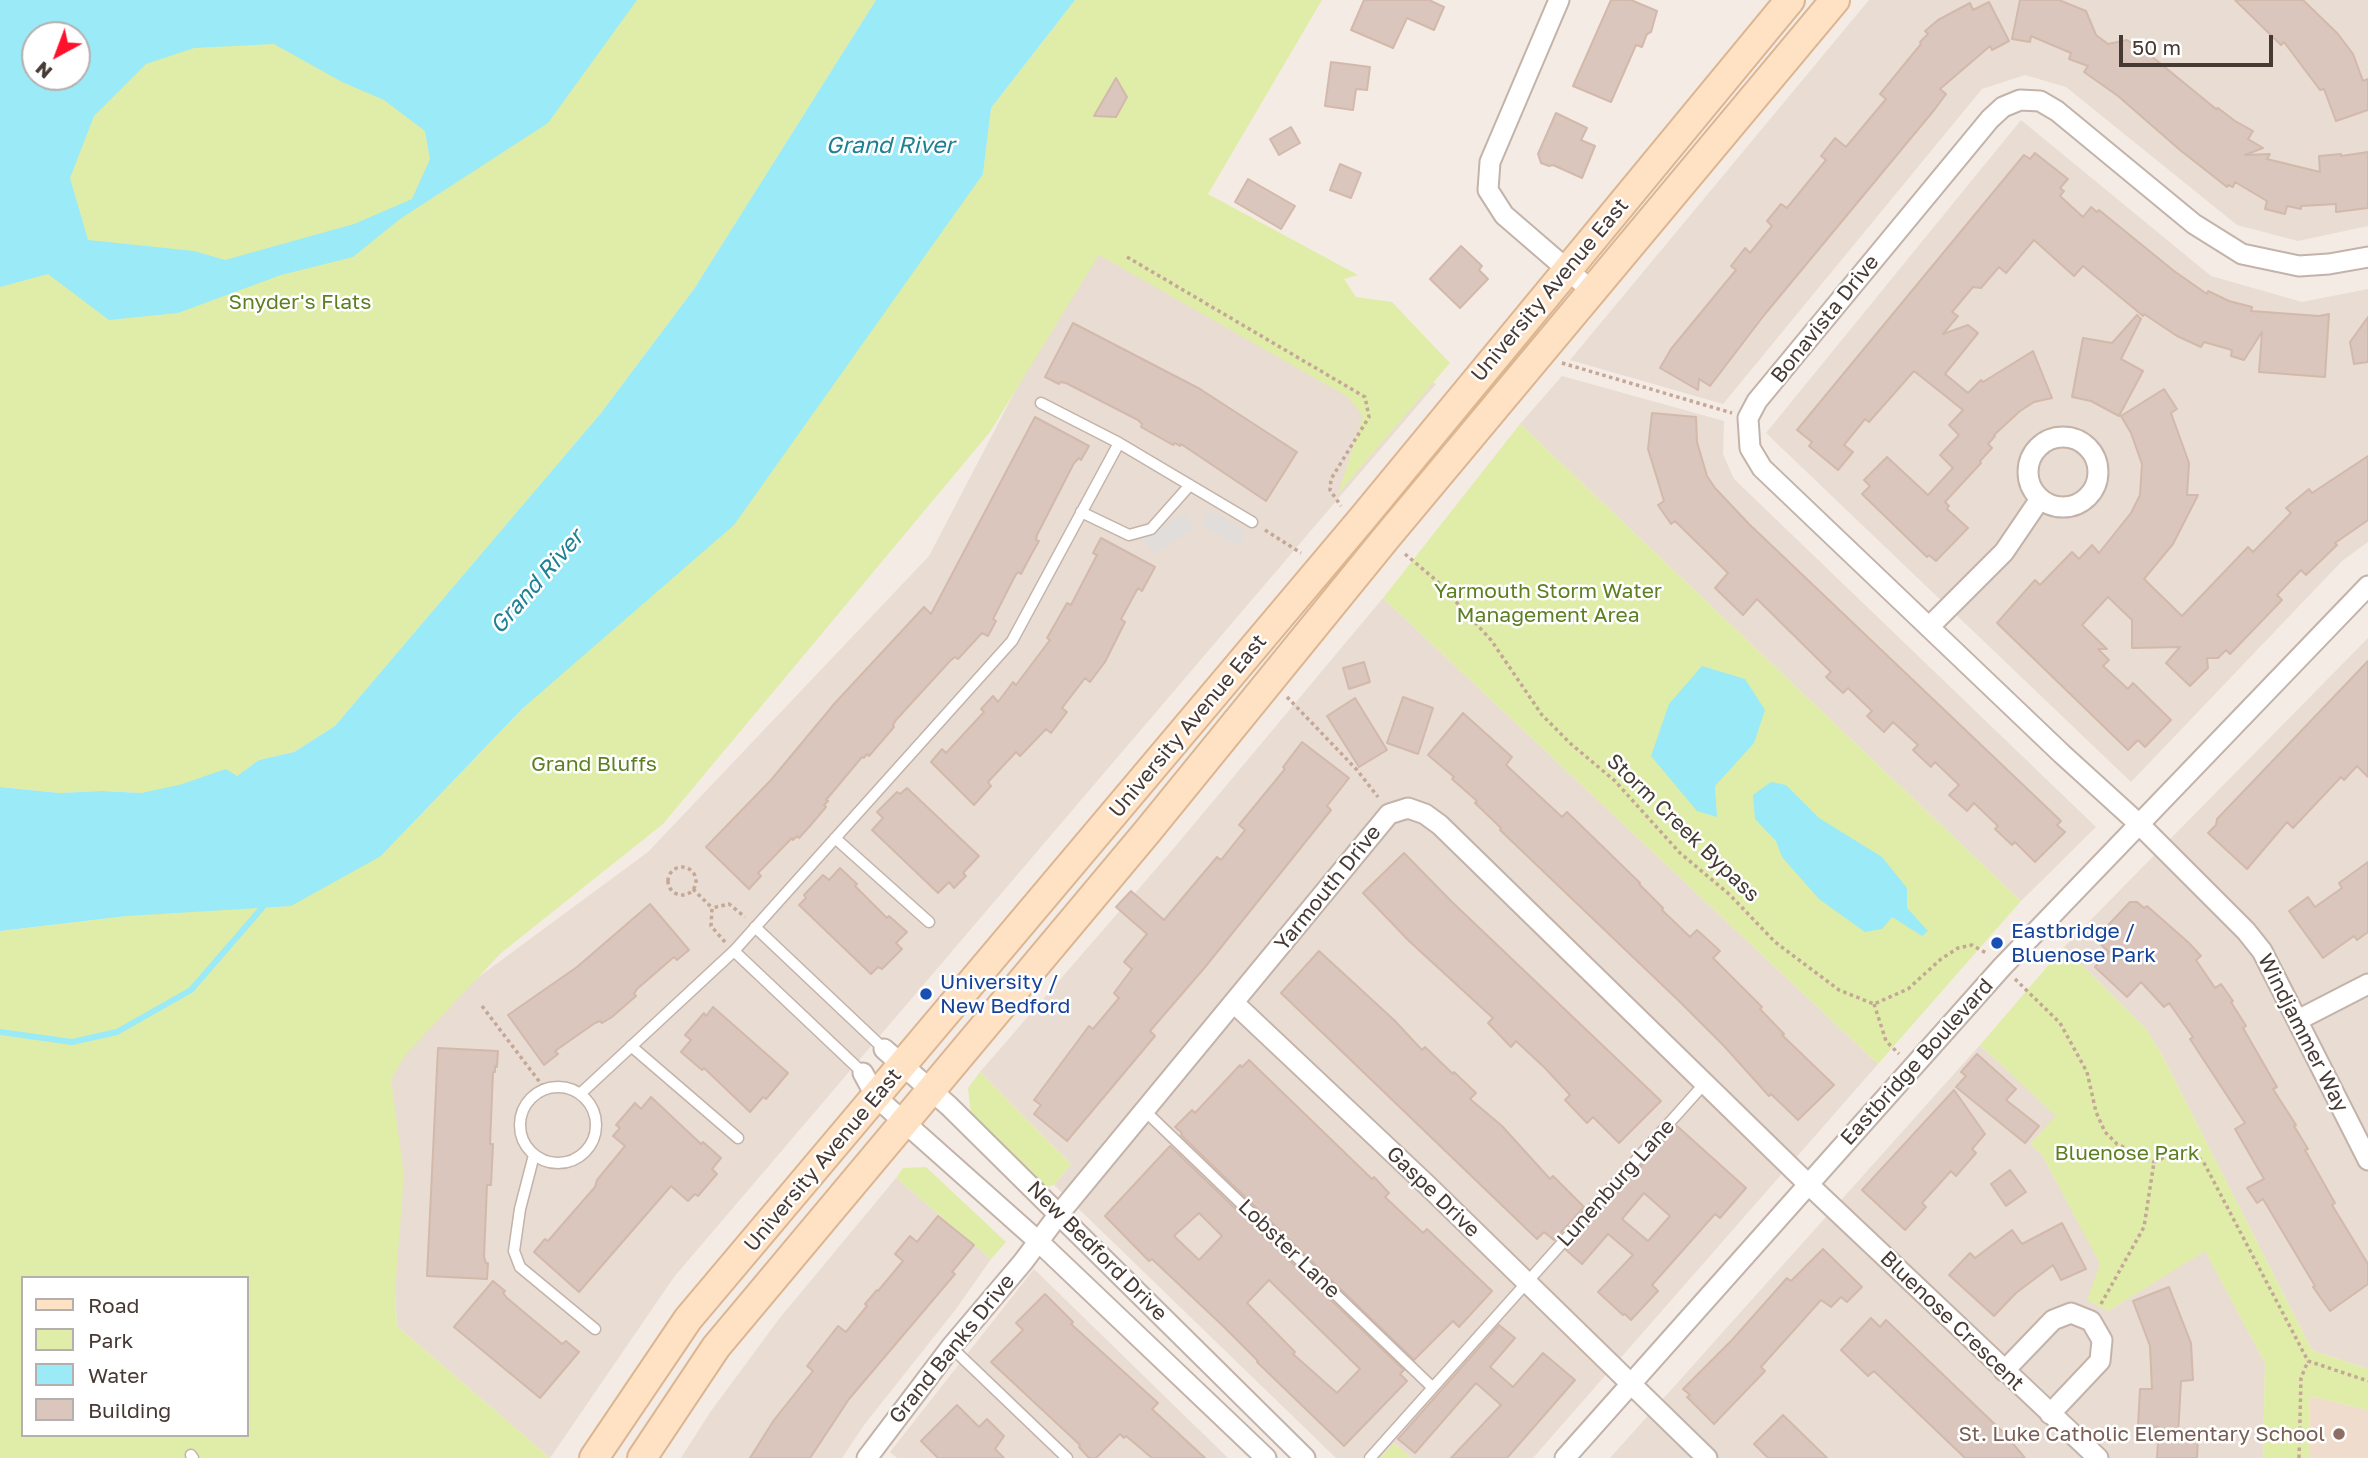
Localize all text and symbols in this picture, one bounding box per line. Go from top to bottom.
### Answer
north arrow [21,21,91,91]
scale bar [2123,21,2277,65]
text: 50 m [2132,34,2181,60]
text: N [30,57,56,84]
water label: Grand River [826,132,954,160]
street label: University Avenue East [1466,193,1634,387]
street label: Bonavista Drive [1766,250,1884,388]
park label: Snyder's Flats [229,289,371,315]
water label: Grand River [484,524,590,640]
park label: Yarmouth Storm Water Management Area [1434,578,1662,628]
street label: University Avenue East [1104,629,1272,823]
street label: Storm Creek Bypass [1601,749,1765,907]
park label: Grand Bluffs [531,751,657,777]
street label: Yarmouth Drive [1270,820,1386,956]
place label: Eastbridge / Bluenose Park [2011,918,2156,968]
marker: Eastbridge / Bluenose Park [1989,935,2005,951]
street label: Windjammer Way [2252,950,2354,1116]
place label: University / New Bedford [940,969,1070,1019]
street label: Eastbridge Boulevard [1836,973,1998,1151]
marker: University / New Bedford [918,986,934,1002]
street label: University Avenue East [739,1063,907,1257]
street label: Lunenburg Lane [1552,1114,1680,1252]
park label: Bluenose Park [2054,1140,2200,1166]
street label: Gaspe Drive [1381,1141,1485,1243]
street label: New Bedford Drive [1022,1176,1172,1326]
street label: Lobster Lane [1233,1194,1345,1304]
street label: Bluenose Crescent [1875,1246,2029,1396]
street label: Grand Banks Drive [884,1269,1020,1429]
legend [21,1276,248,1437]
text: Road [88,1292,139,1318]
text: Park [88,1327,133,1353]
text: Water [88,1362,148,1388]
text: Building [88,1397,171,1423]
place label: St. Luke Catholic Elementary School [1959,1421,2325,1447]
marker: St. Luke Catholic Elementary School [2331,1426,2347,1442]

